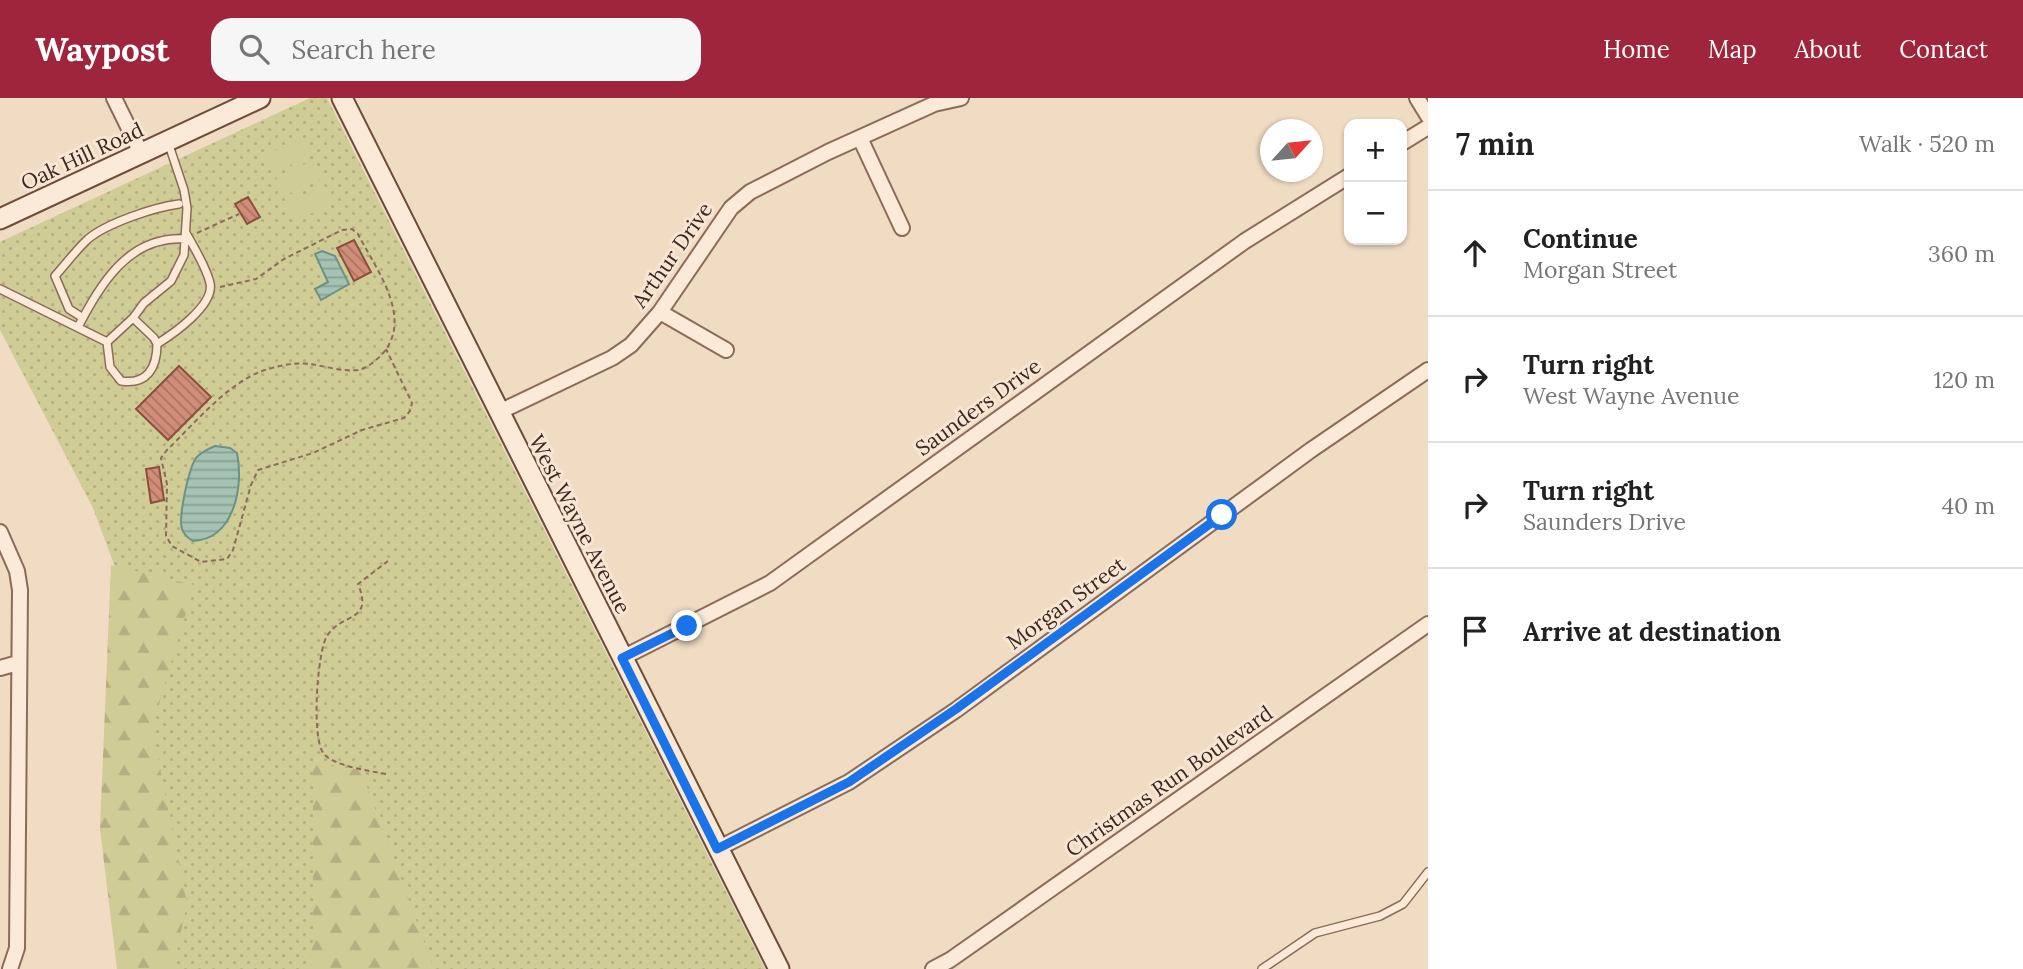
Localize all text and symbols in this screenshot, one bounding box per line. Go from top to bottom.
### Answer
search box [211,18,701,81]
text: Waypost [35,28,169,70]
icon: search [235,30,273,68]
text: Search here [291,33,436,66]
text: Home [1603,34,1670,65]
text: Map [1708,34,1757,65]
text: About [1795,34,1861,65]
text: Contact [1899,34,1988,65]
street label: Oak Hill Road [16,116,148,196]
north arrow [1260,119,1323,182]
map controls [1344,119,1407,245]
button: + [1344,119,1407,182]
text: 7 min [1456,125,1535,163]
text: Walk · 520 m [1859,129,1995,158]
button: − [1344,182,1407,245]
street label: Arthur Drive [625,197,718,314]
text: Continue [1523,222,1638,255]
icon: ahead [1456,234,1494,272]
text: 360 m [1928,239,1995,268]
text: Morgan Street [1523,255,1677,284]
text: Turn right [1523,348,1654,381]
street label: Saunders Drive [910,352,1046,462]
icon: right [1456,360,1494,398]
text: 120 m [1933,365,1995,394]
text: West Wayne Avenue [1523,381,1739,410]
street label: West Wayne Avenue [523,430,637,618]
text: Turn right [1523,474,1654,507]
icon: right [1456,486,1494,524]
text: 40 m [1942,491,1995,520]
route start [1206,499,1237,530]
text: Saunders Drive [1523,507,1686,536]
street label: Morgan Street [1001,550,1132,655]
route end [671,610,702,641]
icon: arrive [1456,612,1494,650]
text: Arrive at destination [1523,615,1781,648]
street label: Christmas Run Boulevard [1060,699,1278,863]

